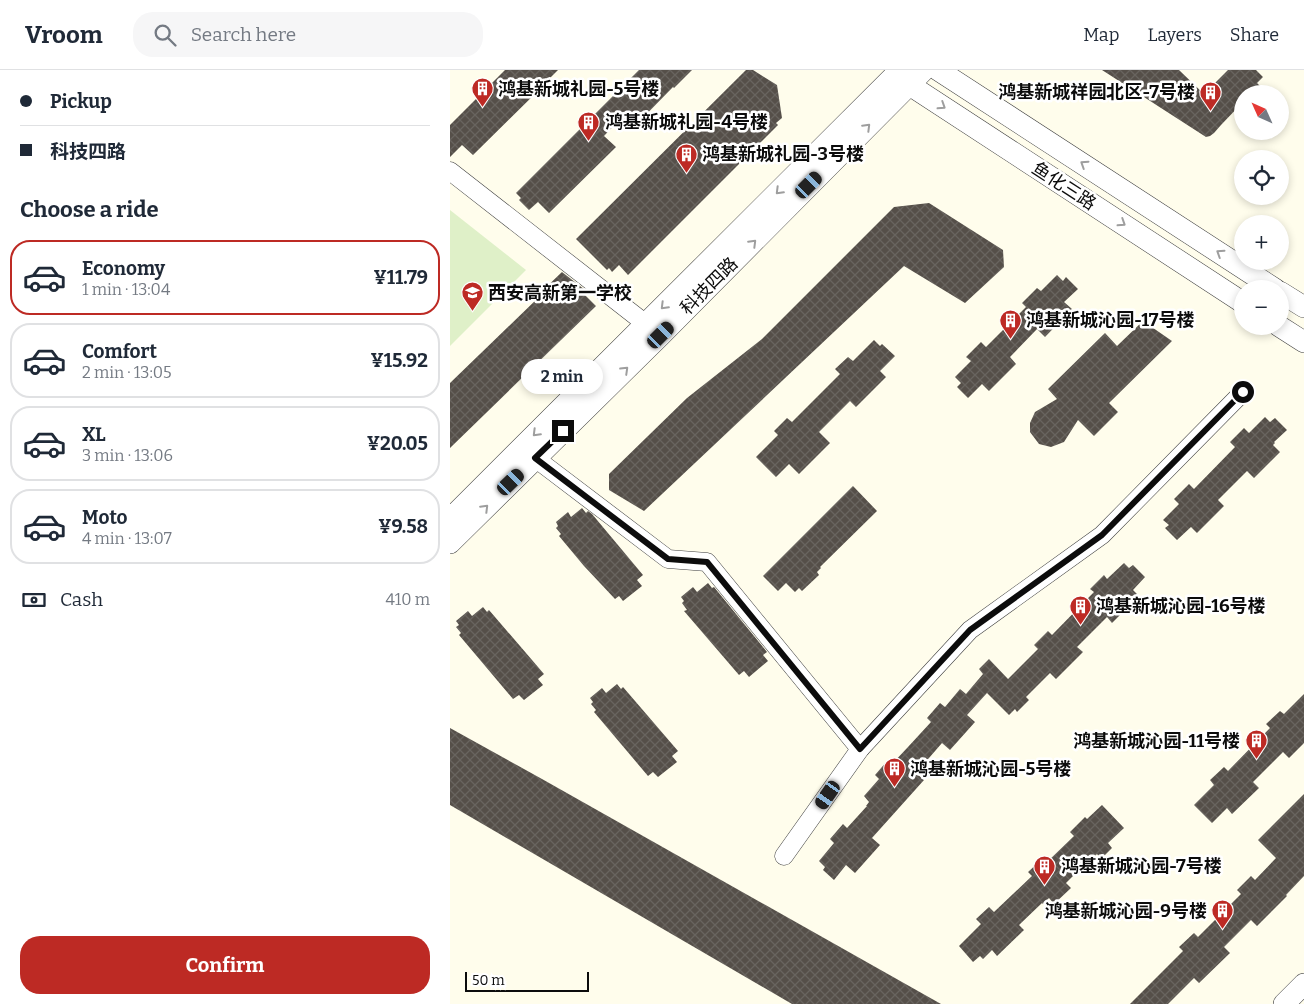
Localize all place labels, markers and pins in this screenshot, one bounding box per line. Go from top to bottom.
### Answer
building icon: 鸿基新城礼园-5号楼 [470,77,494,108]
place label: 鸿基新城礼园-5号楼 [498,78,659,100]
building icon: 鸿基新城祥园北区-7号楼 [1199,80,1223,111]
place label: 鸿基新城祥园北区-7号楼 [998,81,1195,103]
building icon: 鸿基新城礼园-4号楼 [577,110,601,141]
place label: 鸿基新城礼园-4号楼 [605,111,768,133]
building icon: 鸿基新城礼园-3号楼 [674,142,698,173]
place label: 鸿基新城礼园-3号楼 [702,143,864,165]
school or university icon: 西安高新第一学校 [460,281,484,312]
place label: 西安高新第一学校 [488,282,632,304]
building icon: 鸿基新城沁园-17号楼 [998,308,1022,339]
place label: 鸿基新城沁园-17号楼 [1026,309,1194,331]
building icon: 鸿基新城沁园-16号楼 [1068,594,1092,625]
place label: 鸿基新城沁园-16号楼 [1096,595,1266,617]
building icon: 鸿基新城沁园-11号楼 [1244,729,1268,760]
place label: 鸿基新城沁园-11号楼 [1073,730,1240,752]
building icon: 鸿基新城沁园-5号楼 [882,757,906,788]
place label: 鸿基新城沁园-5号楼 [910,758,1071,780]
building icon: 鸿基新城沁园-7号楼 [1033,854,1057,885]
place label: 鸿基新城沁园-7号楼 [1061,855,1222,877]
building icon: 鸿基新城沁园-9号楼 [1211,899,1235,930]
place label: 鸿基新城沁园-9号楼 [1045,900,1207,922]

